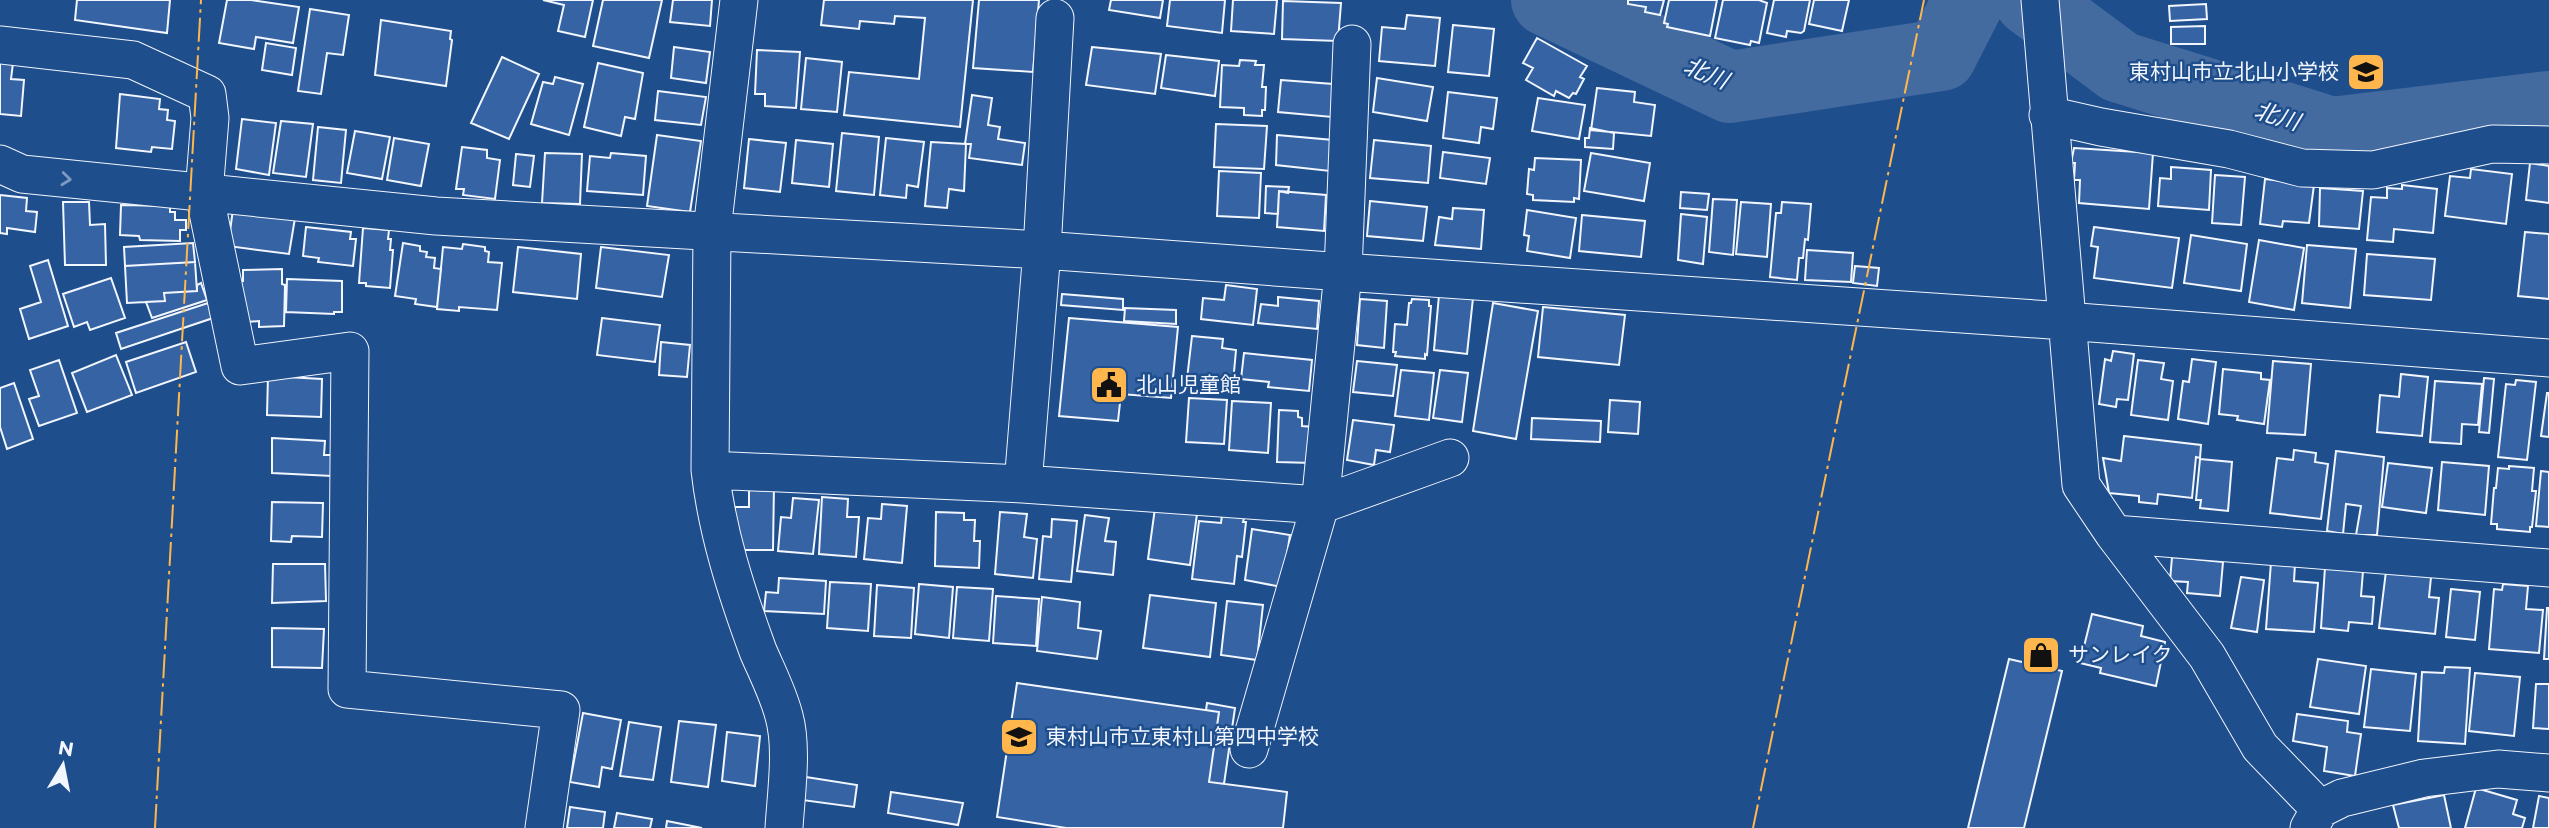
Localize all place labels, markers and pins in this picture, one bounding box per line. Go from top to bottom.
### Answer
school or university icon: 東村山市立北山小学校 [2345,51,2387,93]
place label: 東村山市立北山小学校 [2129,59,2339,84]
public building icon: 北山児童館 [1088,364,1130,406]
place label: 北山児童館 [1136,372,1241,397]
shop icon: サンレイク [2020,634,2062,676]
place label: サンレイク [2068,642,2173,667]
school or university icon: 東村山市立東村山第四中学校 [998,716,1040,758]
place label: 東村山市立東村山第四中学校 [1046,724,1319,749]

